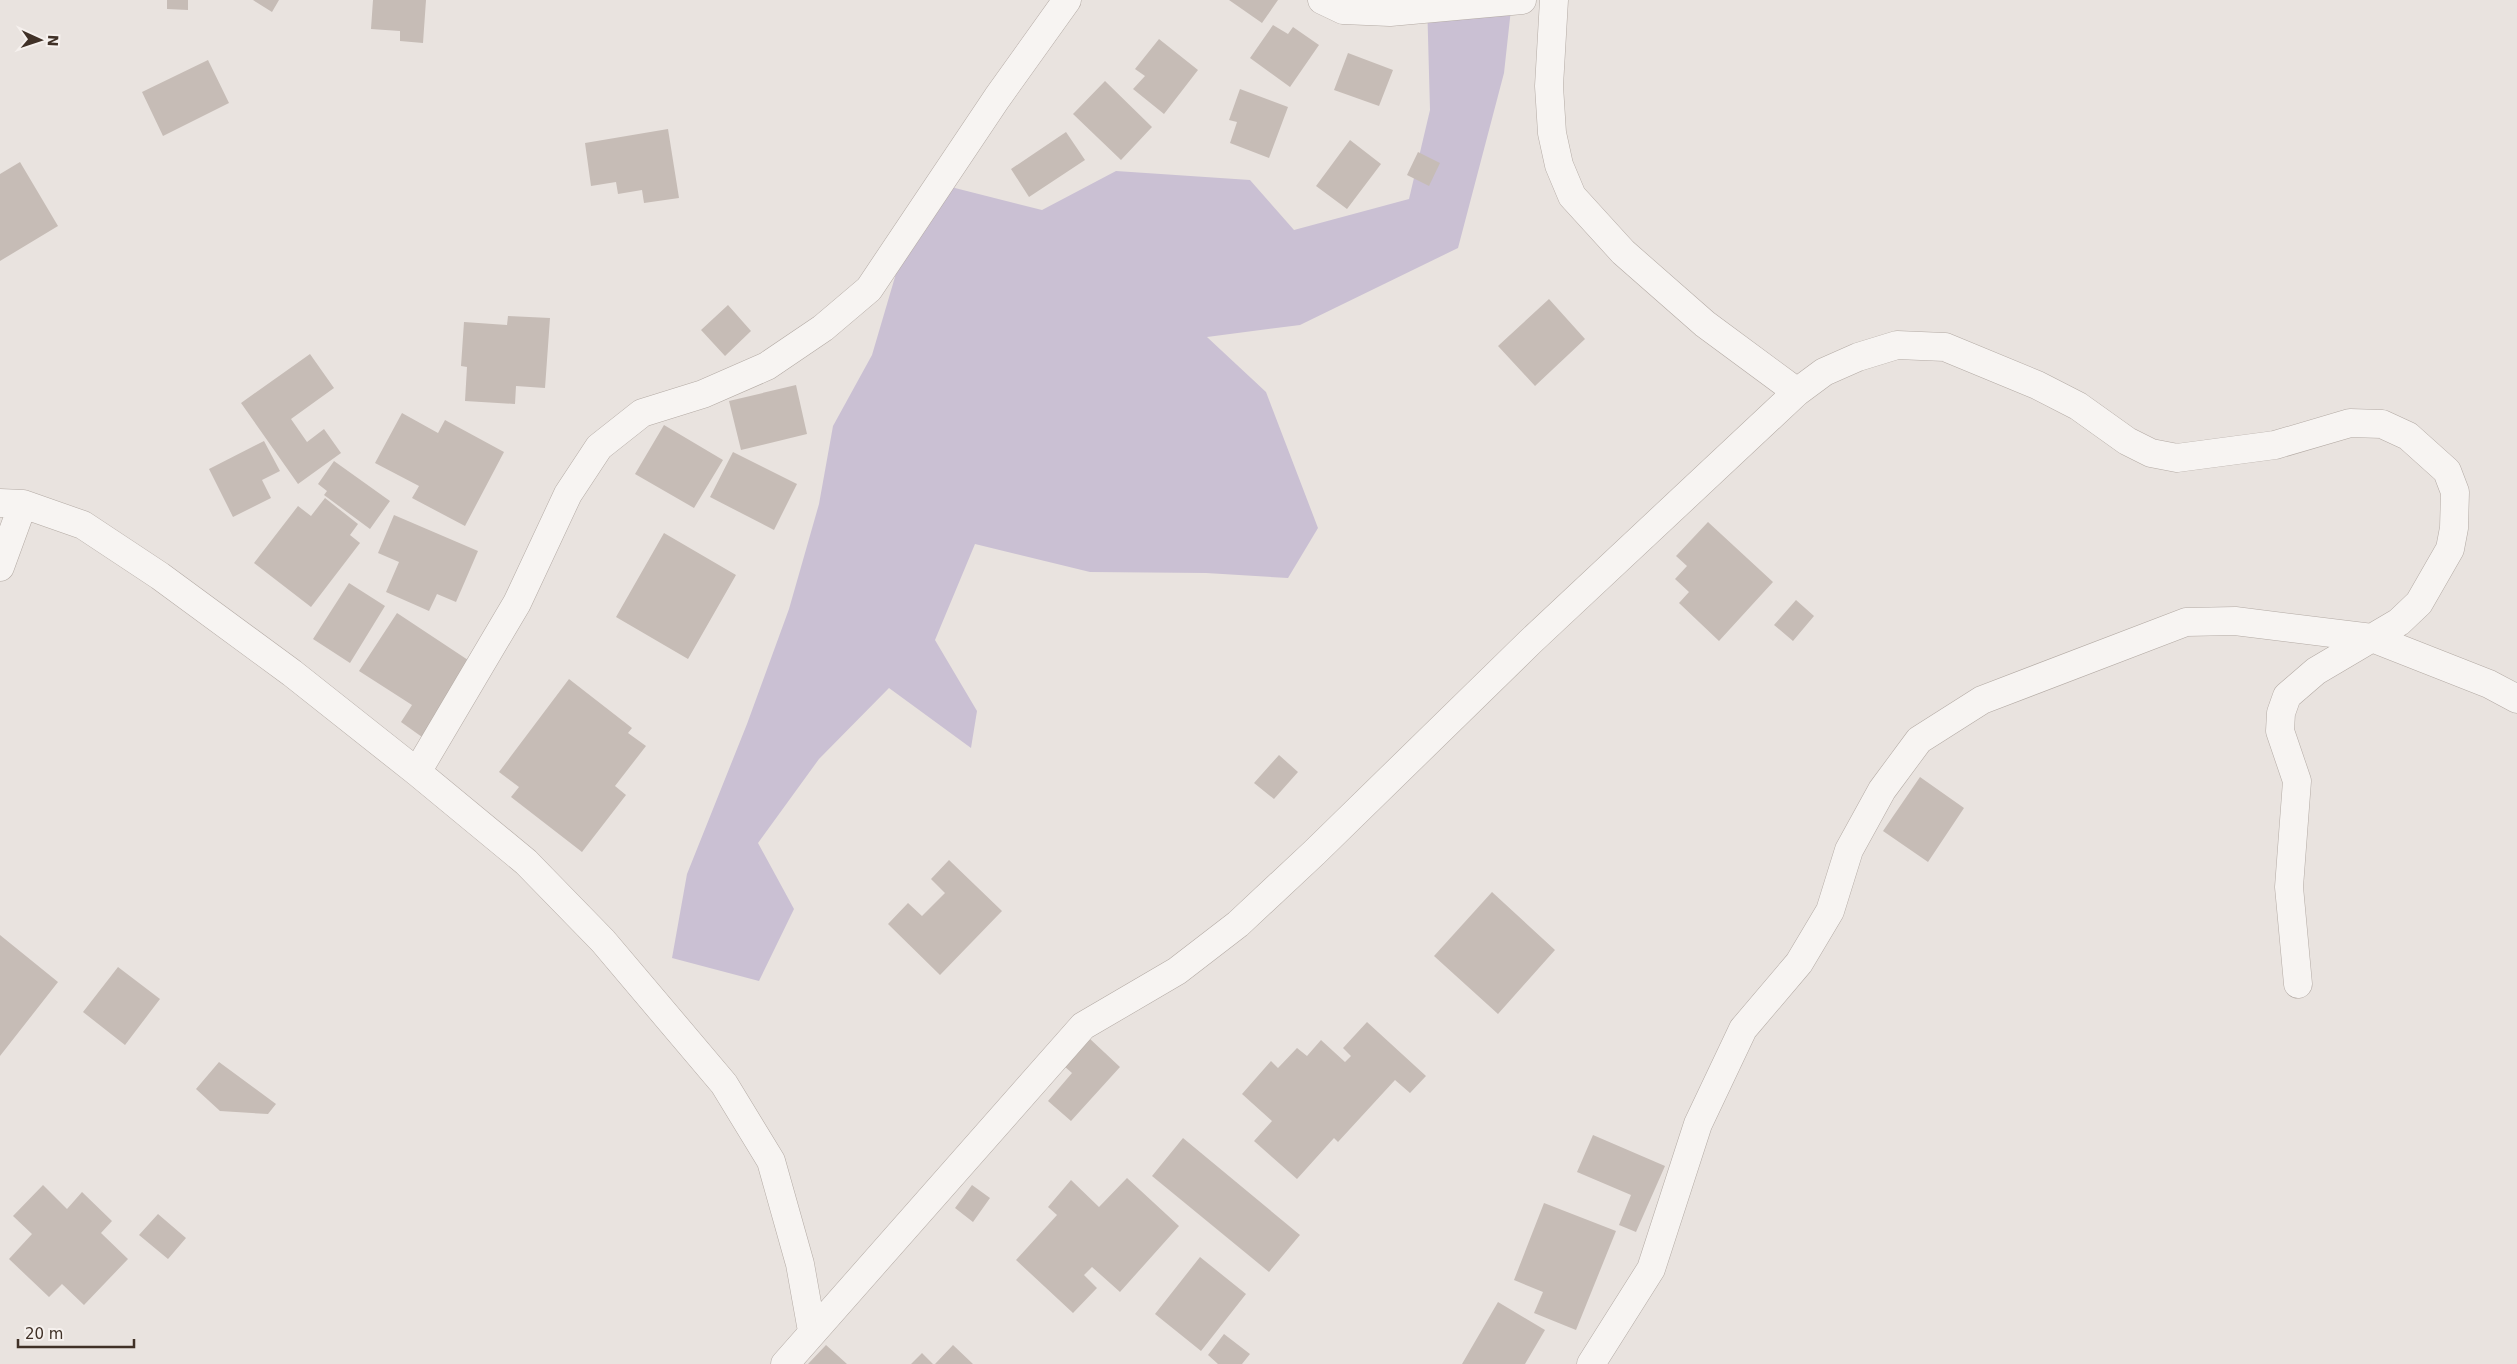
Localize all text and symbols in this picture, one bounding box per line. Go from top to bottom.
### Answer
north arrow [15,15,65,65]
text: N [45,34,61,47]
scale bar [18,1316,134,1348]
text: 20 m [25,1325,63,1343]

